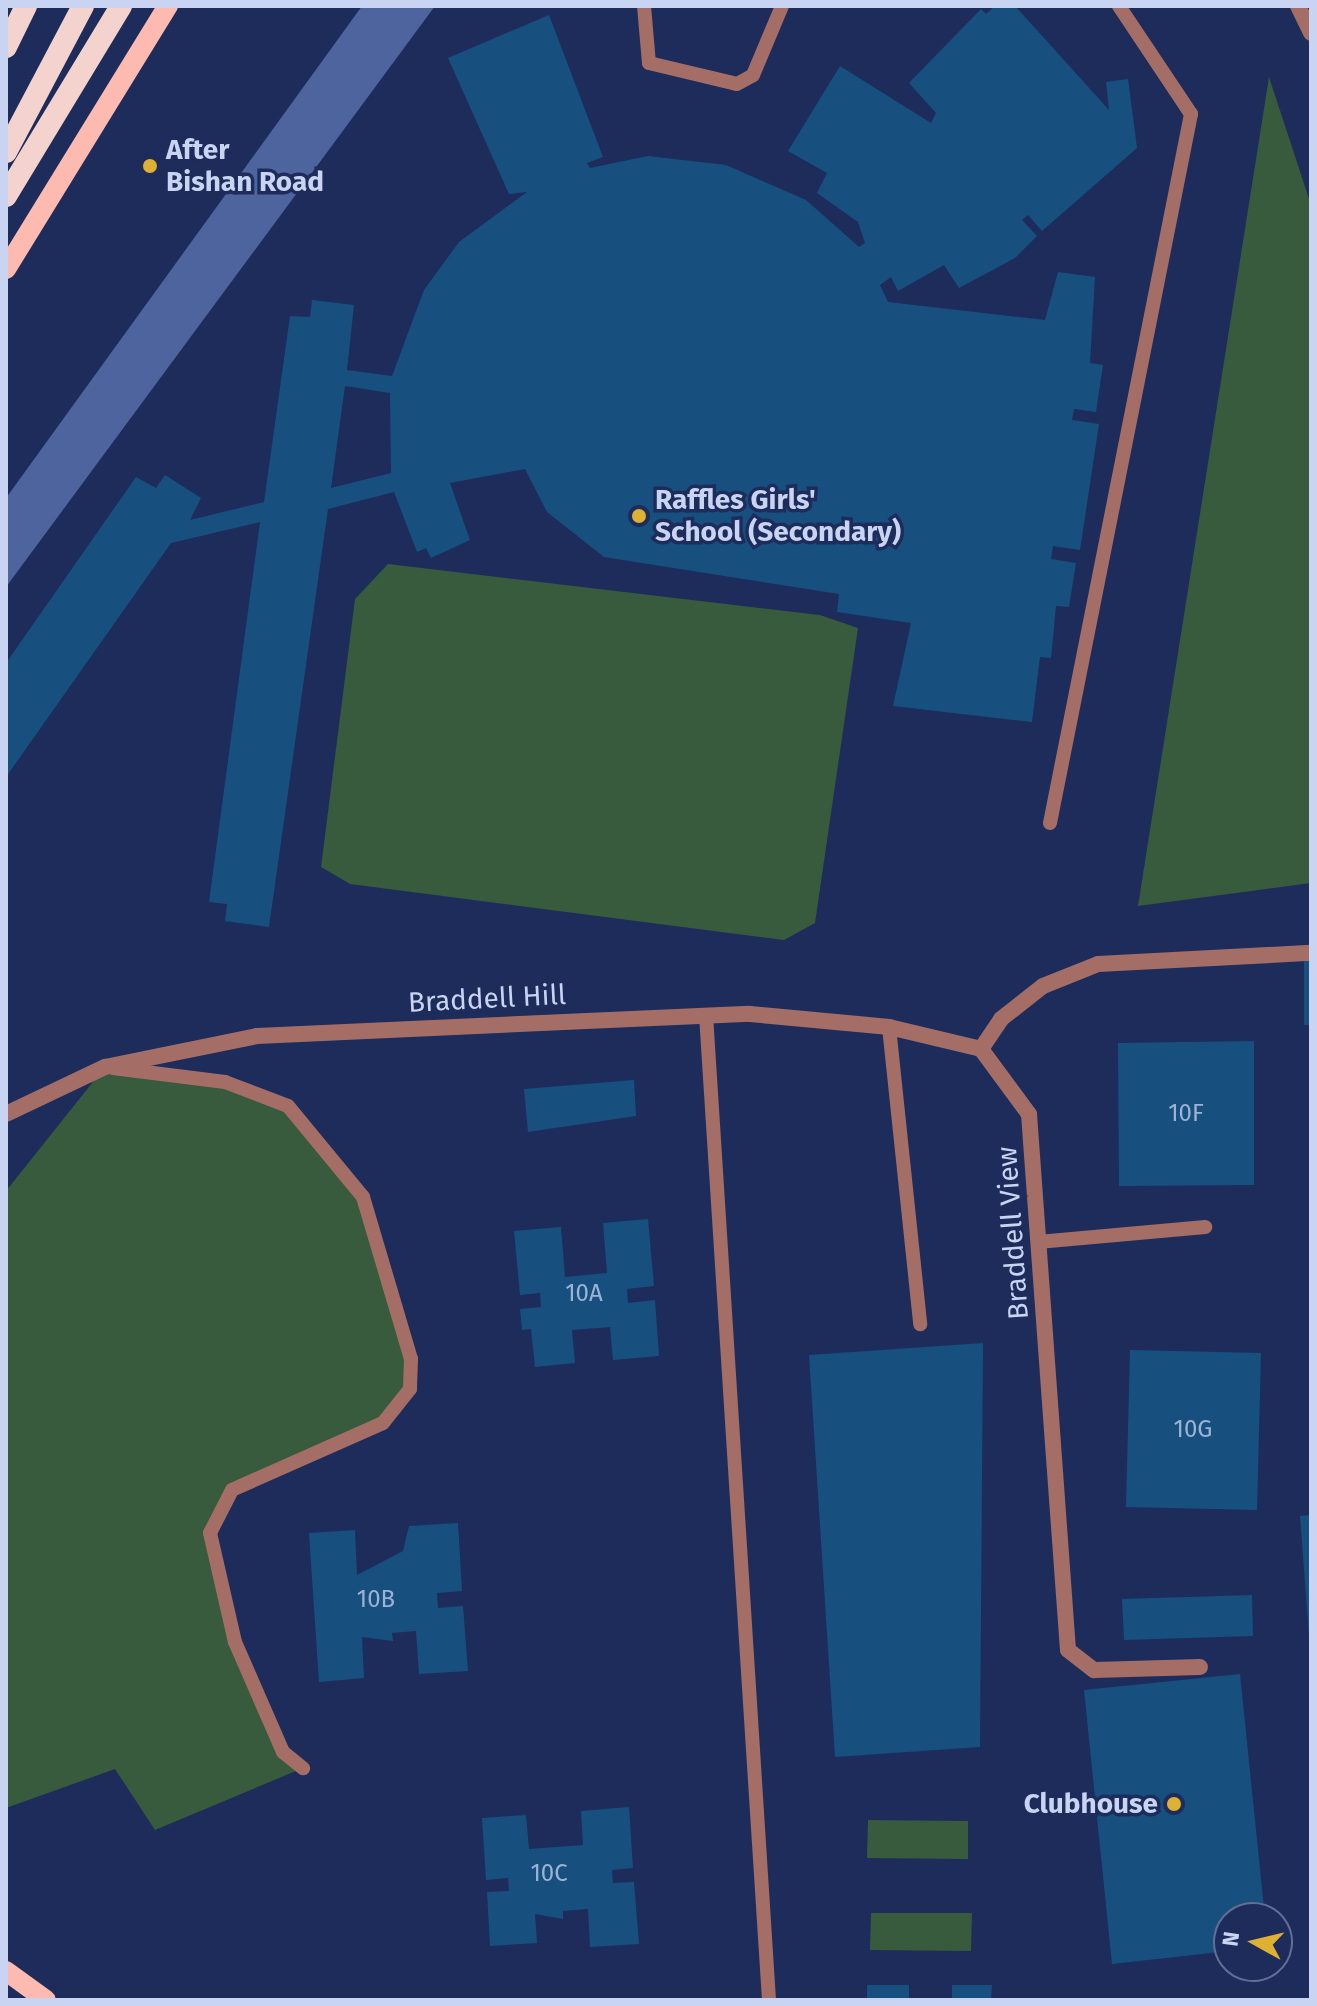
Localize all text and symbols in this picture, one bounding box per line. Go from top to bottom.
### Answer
place label: After Bishan Road [166,133,324,199]
marker: After Bishan Road [141,157,159,175]
place label: Raffles Girls' School (Secondary) [655,483,901,549]
marker: Raffles Girls' School (Secondary) [630,507,648,525]
street label: Braddell Hill [407,978,567,1020]
house number: 10F [1168,1100,1204,1128]
street label: Braddell View [990,1145,1036,1321]
house number: 10A [565,1280,603,1308]
house number: 10G [1174,1416,1212,1444]
house number: 10B [357,1586,395,1614]
place label: Clubhouse [1024,1787,1158,1821]
marker: Clubhouse [1165,1795,1183,1813]
house number: 10C [530,1860,568,1888]
north arrow [1213,1902,1293,1982]
text: N [1216,1930,1245,1948]

